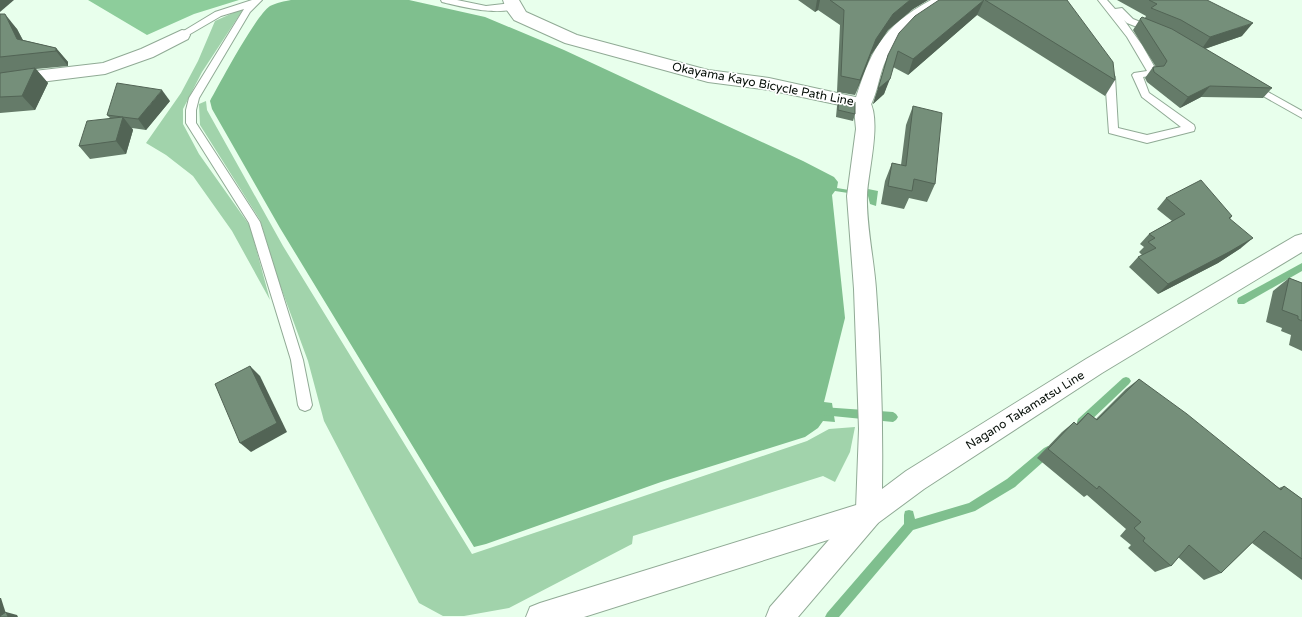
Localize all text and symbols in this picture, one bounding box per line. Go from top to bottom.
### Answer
street label: Okayama Kayo Bicycle Path Line [671,60,855,109]
street label: Nagano Takamatsu Line [963,368,1087,452]

